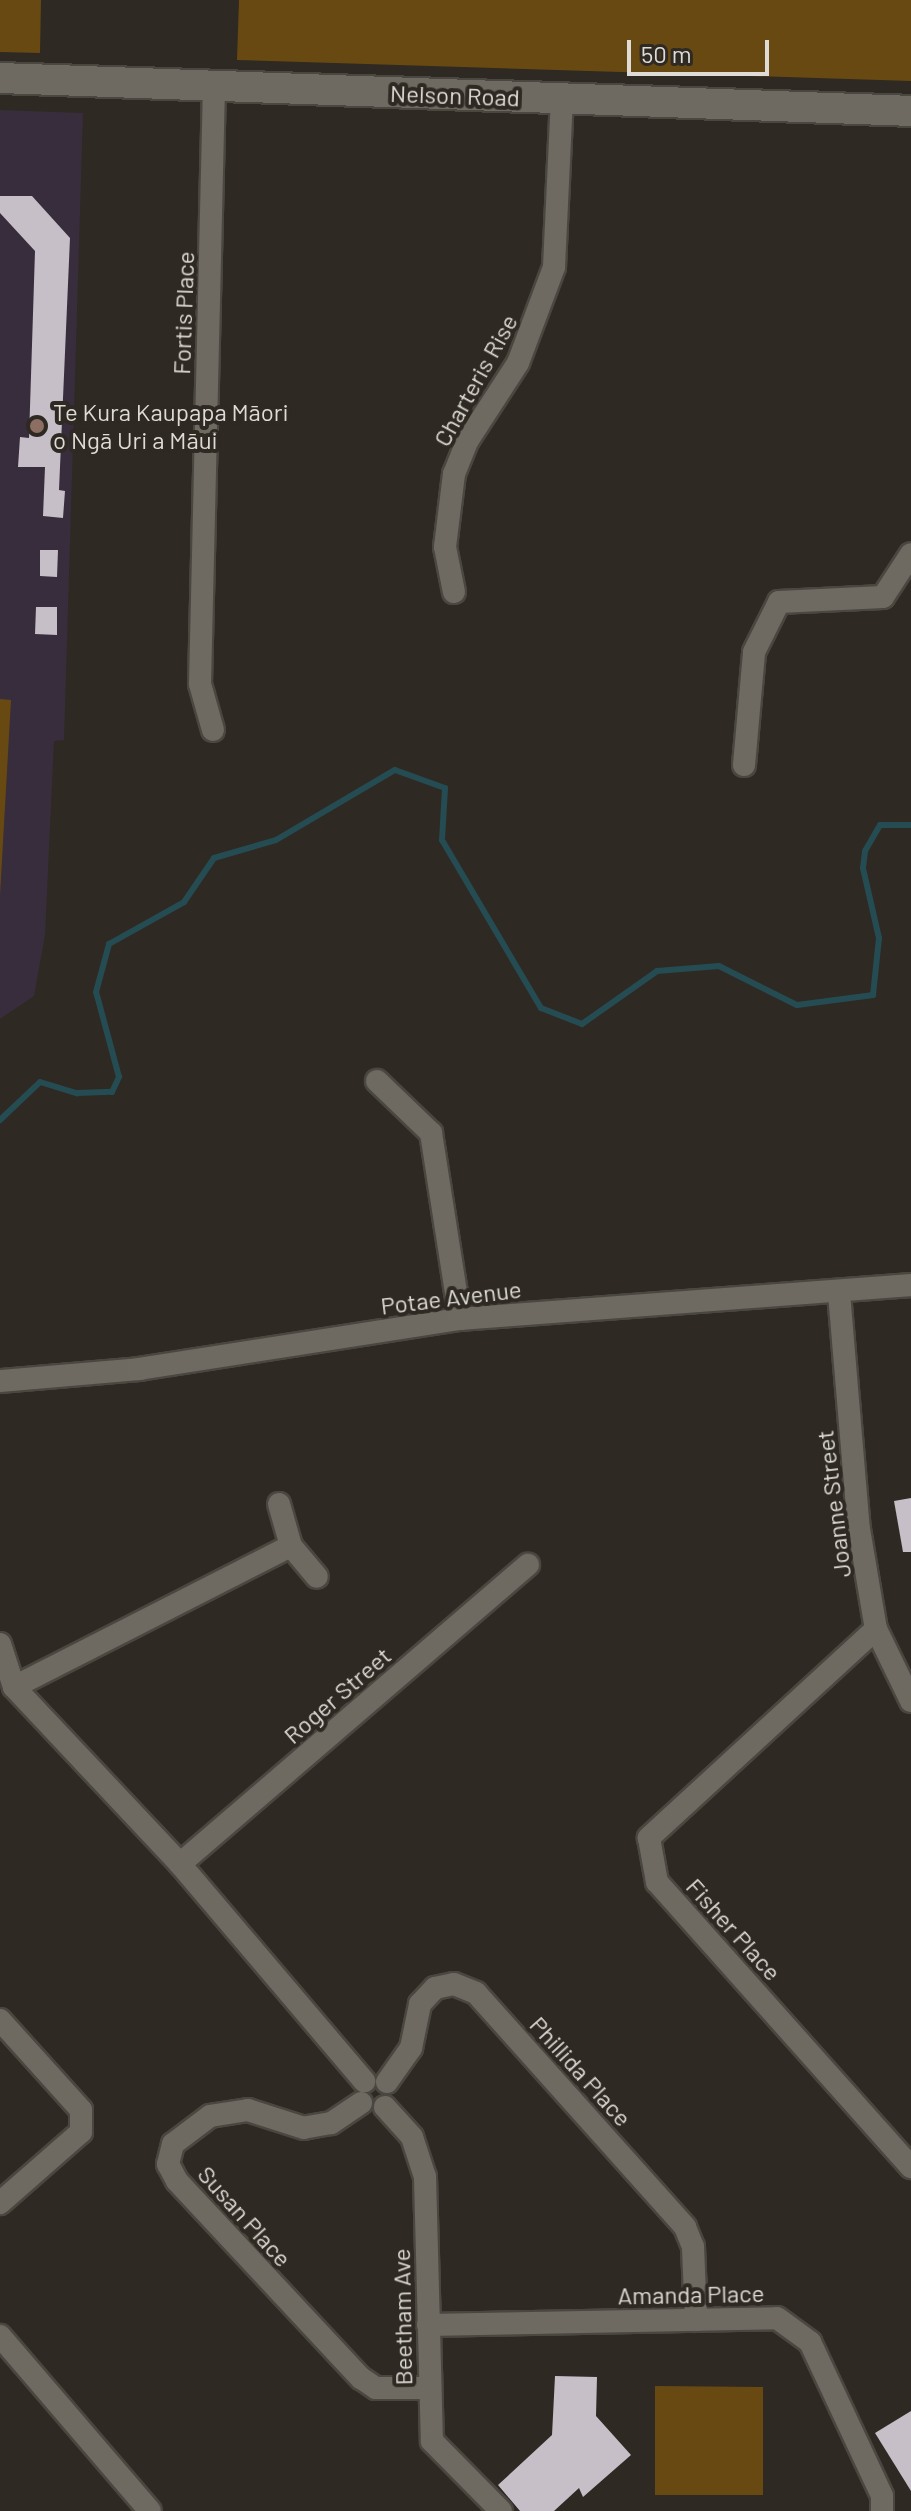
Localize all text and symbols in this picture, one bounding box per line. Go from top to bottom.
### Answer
scale bar [631,24,773,74]
text: 50 m [641,39,692,68]
street label: Nelson Road [390,78,520,112]
street label: Fortis Place [166,251,200,375]
street label: Charteris Rise [427,309,523,451]
place label: Te Kura Kaupapa Māori o Ngā Uri a Māui [53,398,289,454]
marker: Te Kura Kaupapa Māori o Ngā Uri a Māui [28,417,46,435]
street label: Potae Avenue [379,1274,523,1320]
street label: Joanne Street [810,1429,856,1579]
street label: Roger Street [278,1641,396,1749]
street label: Fisher Place [681,1872,787,1986]
street label: Phillida Place [524,2010,638,2132]
street label: Susan Place [192,2160,298,2272]
street label: Beetham Ave [386,2248,418,2386]
street label: Amanda Place [617,2278,765,2310]

